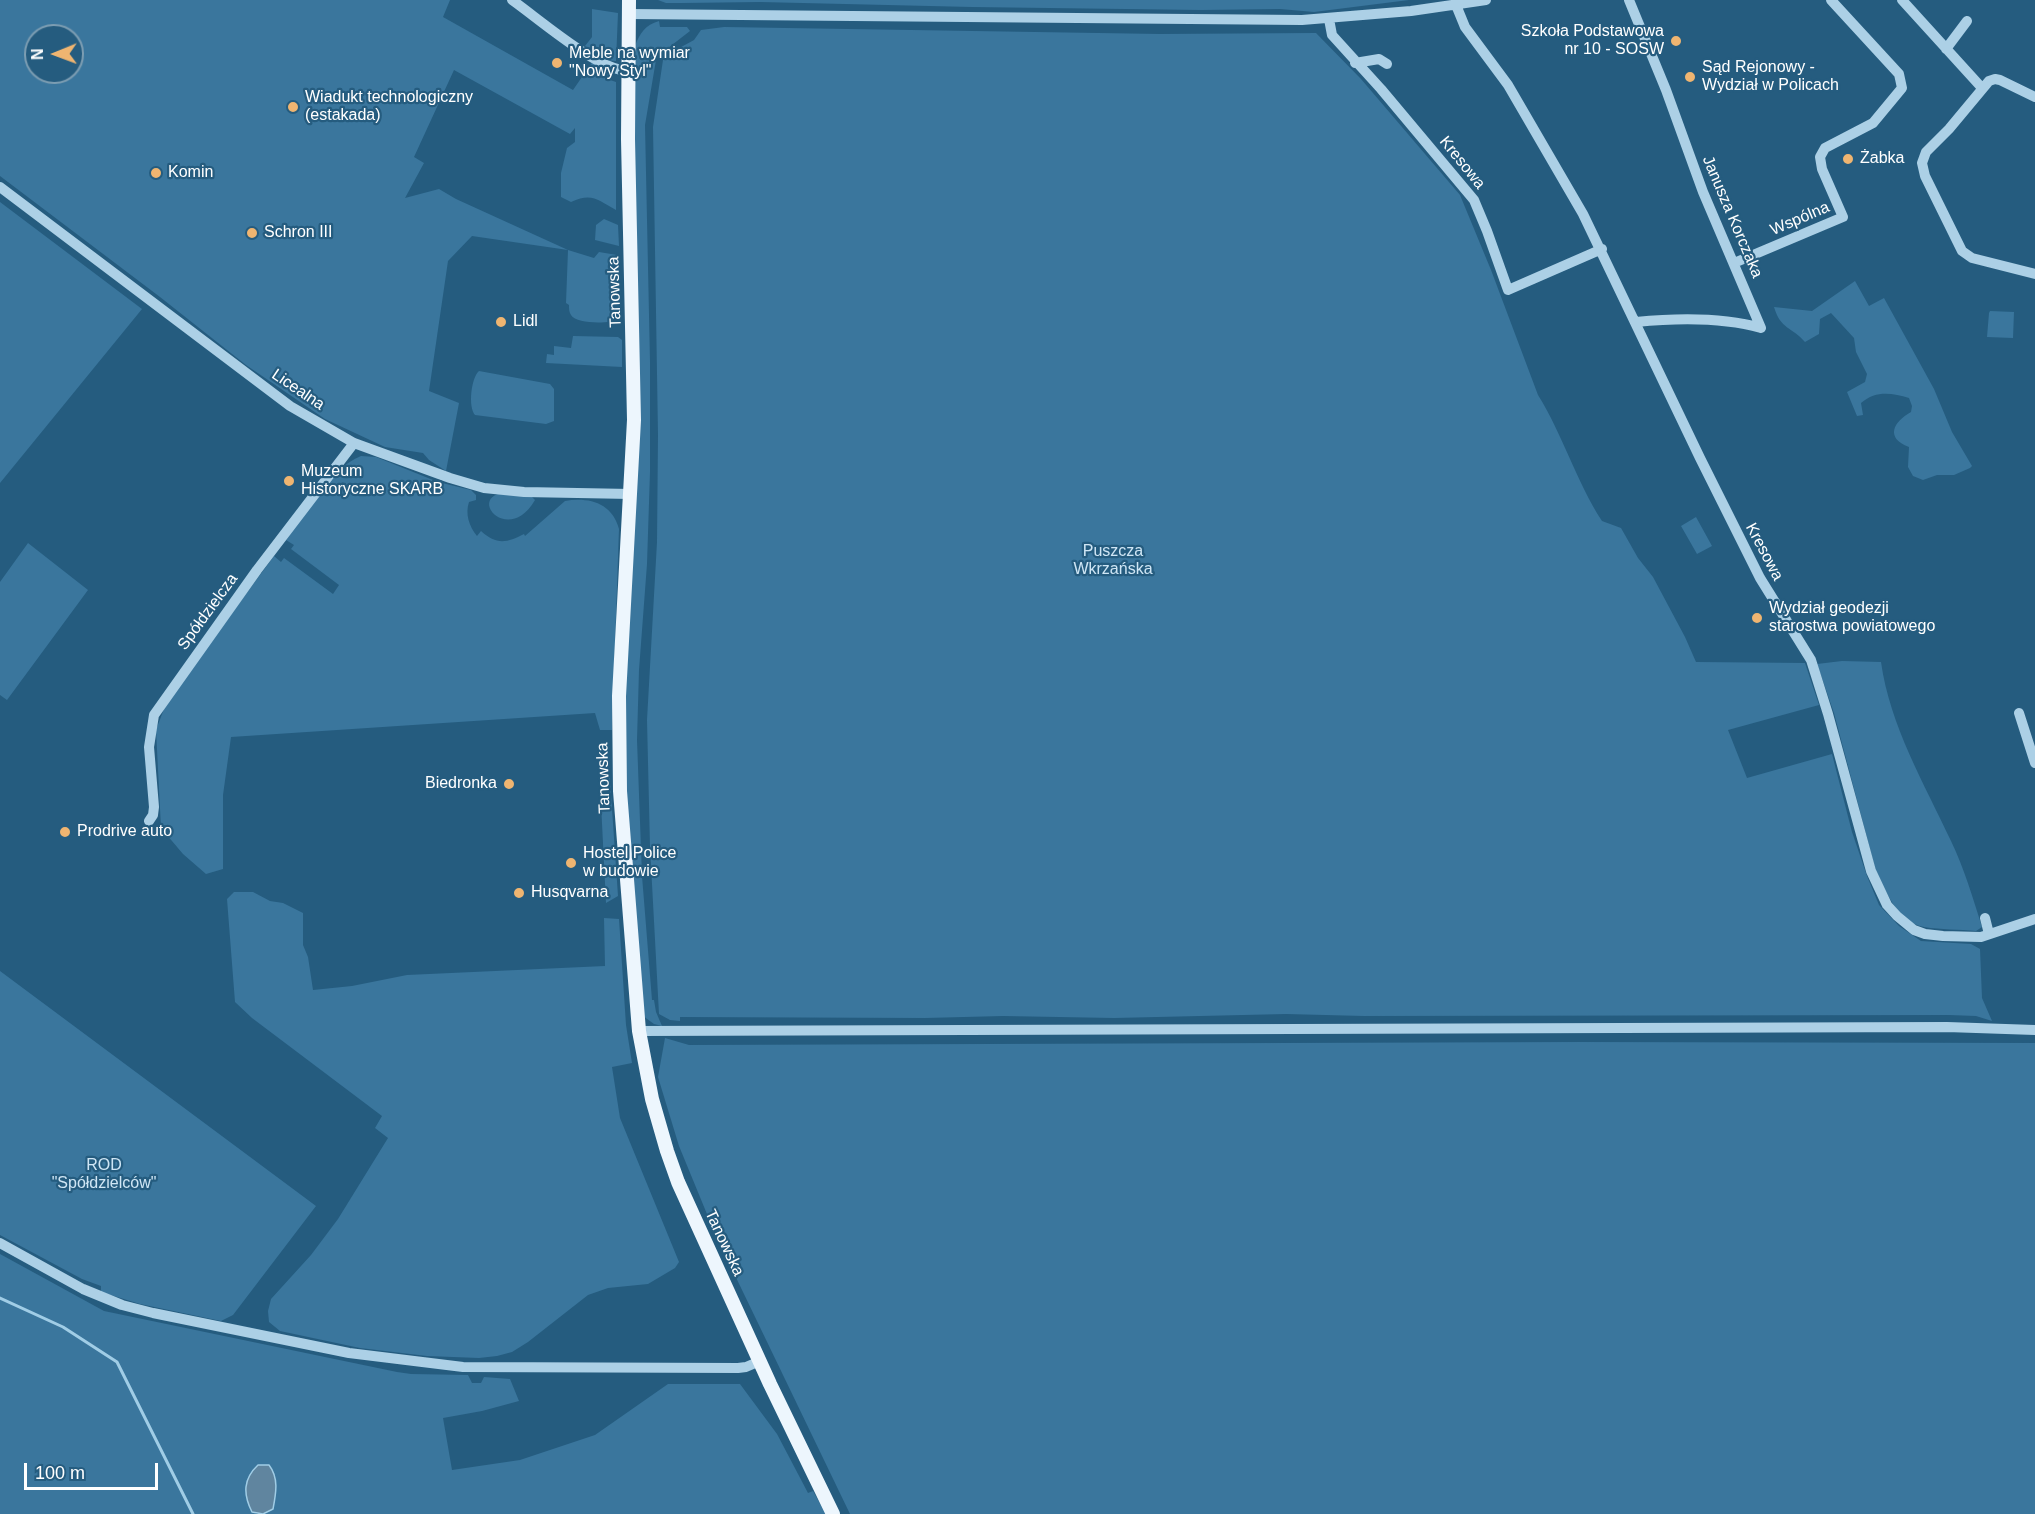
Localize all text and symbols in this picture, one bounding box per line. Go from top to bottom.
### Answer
place label: Szkoła Podstawowa nr 10 - SOSW [1521,22,1664,60]
north arrow [24,24,84,84]
marker: Szkoła Podstawowa nr 10 - SOSW [1669,34,1683,48]
place label: Meble na wymiar "Nowy Styl" [569,44,690,82]
text: N [29,48,46,60]
marker: Meble na wymiar "Nowy Styl" [550,56,564,70]
place label: Sąd Rejonowy - Wydział w Policach [1702,58,1839,96]
marker: Sąd Rejonowy - Wydział w Policach [1683,70,1697,84]
place label: Wiadukt technologiczny (estakada) [305,88,473,126]
marker: Wiadukt technologiczny (estakada) [286,100,300,114]
street label: Kresowa [1435,133,1489,193]
place label: Żabka [1860,149,1904,169]
marker: Żabka [1841,152,1855,166]
street label: Janusza Korczaka [1698,153,1766,281]
place label: Komin [168,163,213,183]
marker: Komin [149,166,163,180]
street label: Wspólna [1768,198,1832,240]
place label: Schron III [264,223,332,243]
marker: Schron III [245,226,259,240]
street label: Tanowska [604,256,626,328]
place label: Lidl [513,312,538,332]
marker: Lidl [494,315,508,329]
street label: Licealna [268,365,328,415]
place label: Muzeum Historyczne SKARB [301,462,443,500]
marker: Muzeum Historyczne SKARB [282,474,296,488]
street label: Kresowa [1741,520,1787,584]
park label: Puszcza Wkrzańska [1073,542,1153,580]
street label: Spółdzielcza [174,570,242,654]
place label: Wydział geodezji starostwa powiatowego [1769,599,1935,637]
marker: Wydział geodezji starostwa powiatowego [1750,611,1764,625]
street label: Tanowska [593,742,615,814]
place label: Biedronka [425,774,497,794]
marker: Biedronka [502,777,516,791]
place label: Prodrive auto [77,822,172,842]
marker: Prodrive auto [58,825,72,839]
place label: Hostel Police w budowie [583,844,676,882]
marker: Hostel Police w budowie [564,856,578,870]
place label: Husqvarna [531,883,608,903]
marker: Husqvarna [512,886,526,900]
park label: ROD "Spółdzielców" [52,1156,156,1194]
street label: Tanowska [700,1207,748,1279]
scale bar [27,1451,160,1489]
text: 100 m [35,1463,85,1483]

